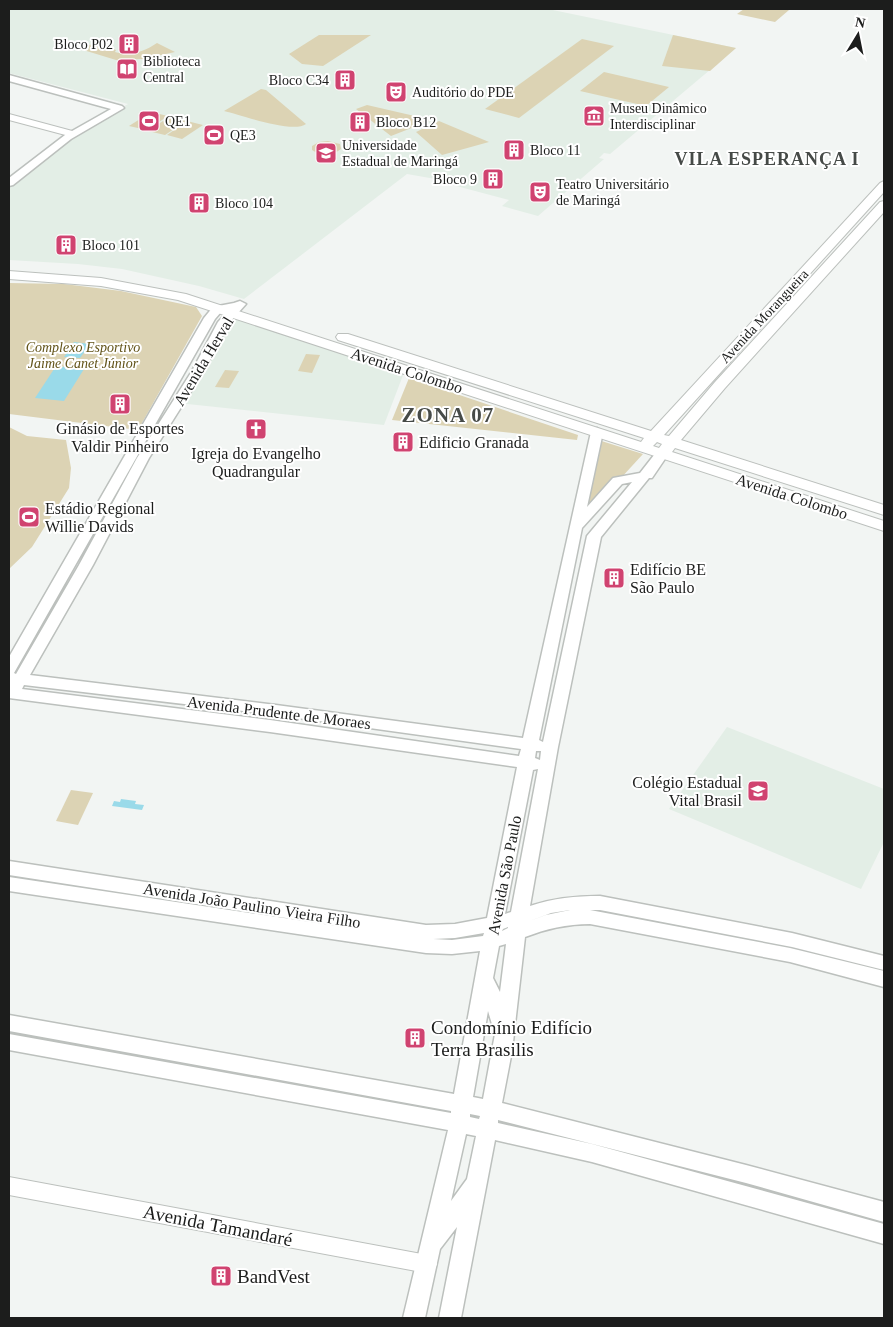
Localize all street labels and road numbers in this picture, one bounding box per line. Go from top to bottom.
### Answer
street label: Avenida Morangueira [717,266,812,366]
street label: Avenida Herval [170,313,237,409]
street label: Avenida Colombo [349,344,465,397]
street label: Avenida Colombo [734,470,850,523]
street label: Avenida Prudente de Moraes [186,693,372,732]
street label: Avenida São Paulo [485,814,524,936]
street label: Avenida João Paulino Vieira Filho [142,880,362,931]
street label: Avenida Tamandaré [142,1201,294,1250]

